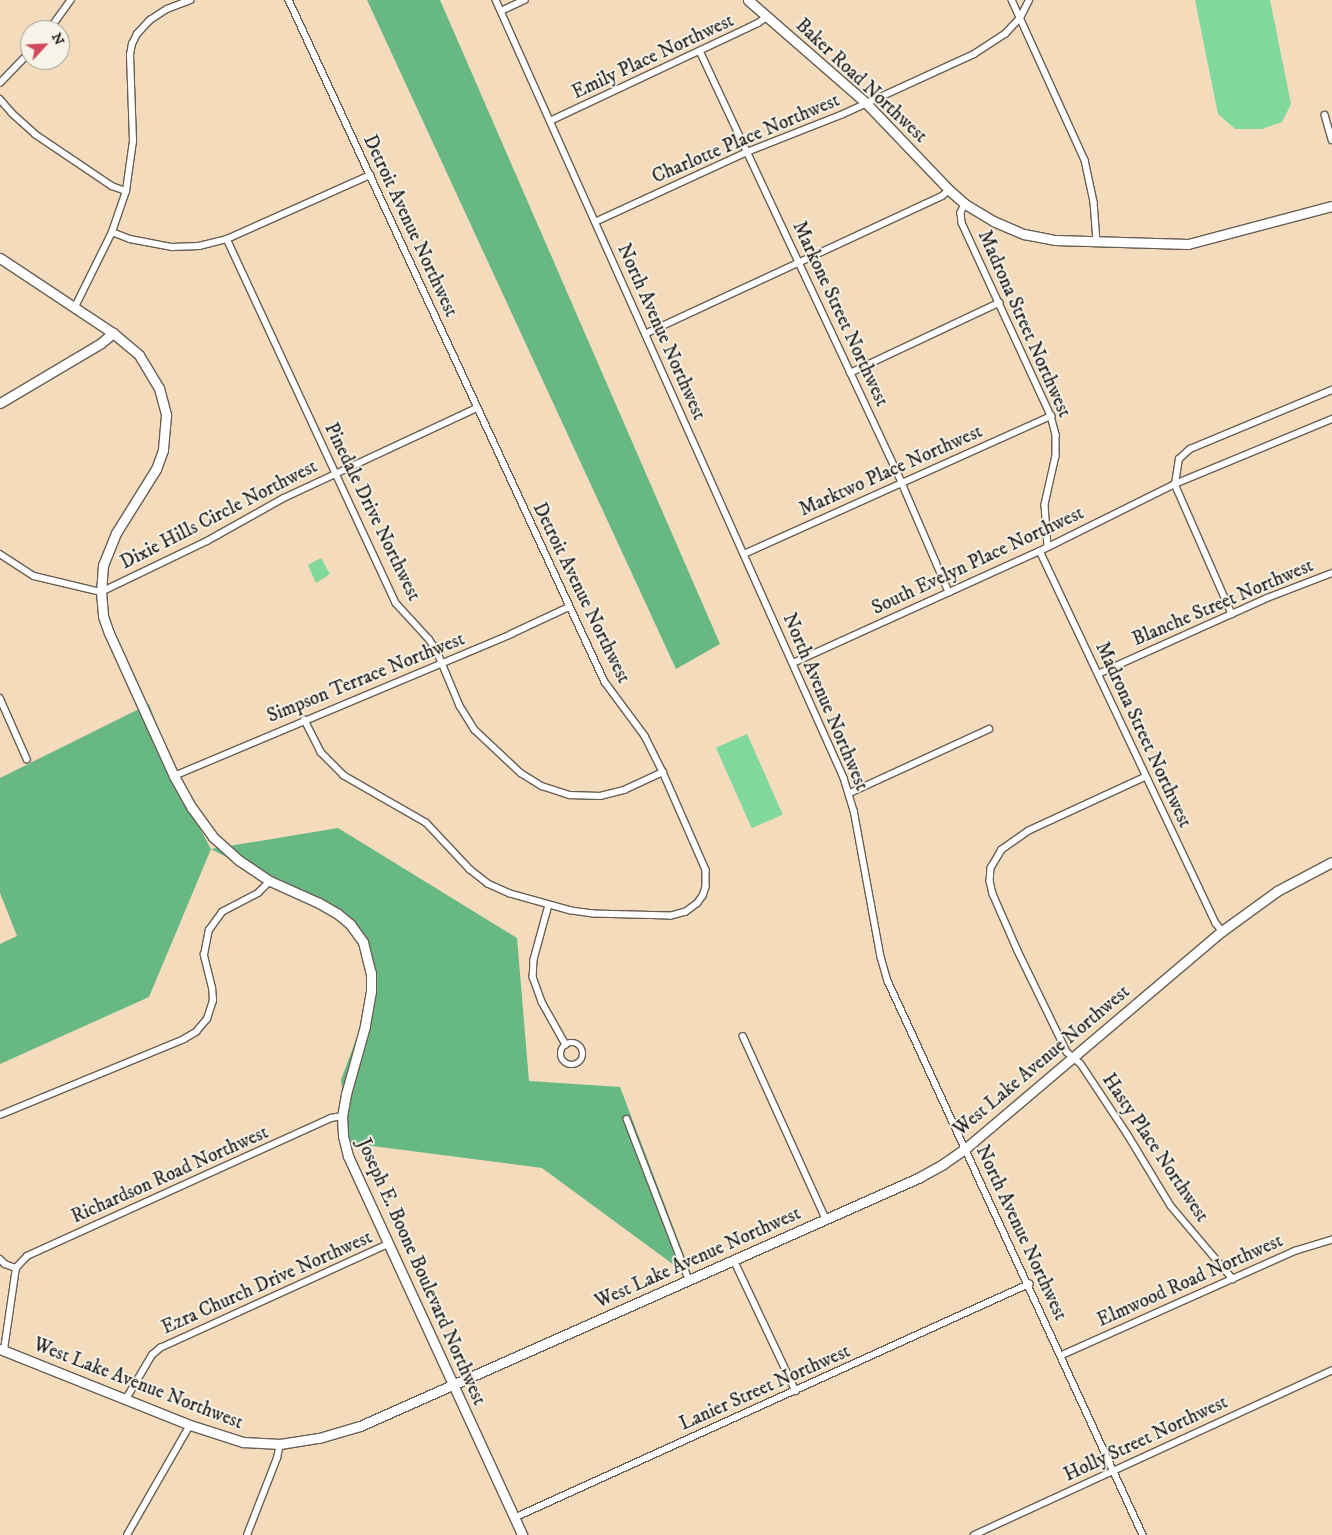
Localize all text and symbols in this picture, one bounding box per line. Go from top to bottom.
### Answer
street label: Emily Place Northwest [568,10,738,104]
street label: Baker Road Northwest [790,14,932,148]
north arrow [20,20,70,70]
text: N [47,30,68,48]
street label: Charlotte Place Northwest [649,89,843,189]
street label: Detroit Avenue Northwest [358,131,462,321]
street label: Markone Street Northwest [787,218,893,410]
street label: Madrona Street Northwest [972,227,1076,421]
street label: North Avenue Northwest [612,240,710,424]
street label: Pinedale Drive Northwest [319,419,425,605]
street label: Marktwo Place Northwest [796,420,986,522]
street label: Dixie Hills Circle Northwest [117,455,321,575]
street label: Detroit Avenue Northwest [527,499,635,687]
street label: South Evelyn Place Northwest [869,502,1087,620]
street label: Blanche Street Northwest [1129,555,1317,651]
street label: North Avenue Northwest [777,610,873,794]
street label: Simpson Terrace Northwest [264,628,468,728]
street label: Madrona Street Northwest [1090,639,1196,831]
street label: West Lake Avenue Northwest [949,981,1135,1141]
street label: Hasty Place Northwest [1097,1069,1213,1227]
street label: Richardson Road Northwest [68,1121,272,1229]
street label: Joseph E. Boone Boulevard Northwest [352,1135,490,1409]
street label: North Avenue Northwest [970,1142,1072,1324]
street label: West Lake Avenue Northwest [592,1202,804,1314]
street label: Ezra Church Drive Northwest [158,1226,376,1340]
street label: Elmwood Road Northwest [1094,1230,1286,1332]
street label: West Lake Avenue Northwest [30,1333,246,1435]
street label: Lanier Street Northwest [676,1340,854,1436]
street label: Holly Street Northwest [1061,1391,1231,1487]

